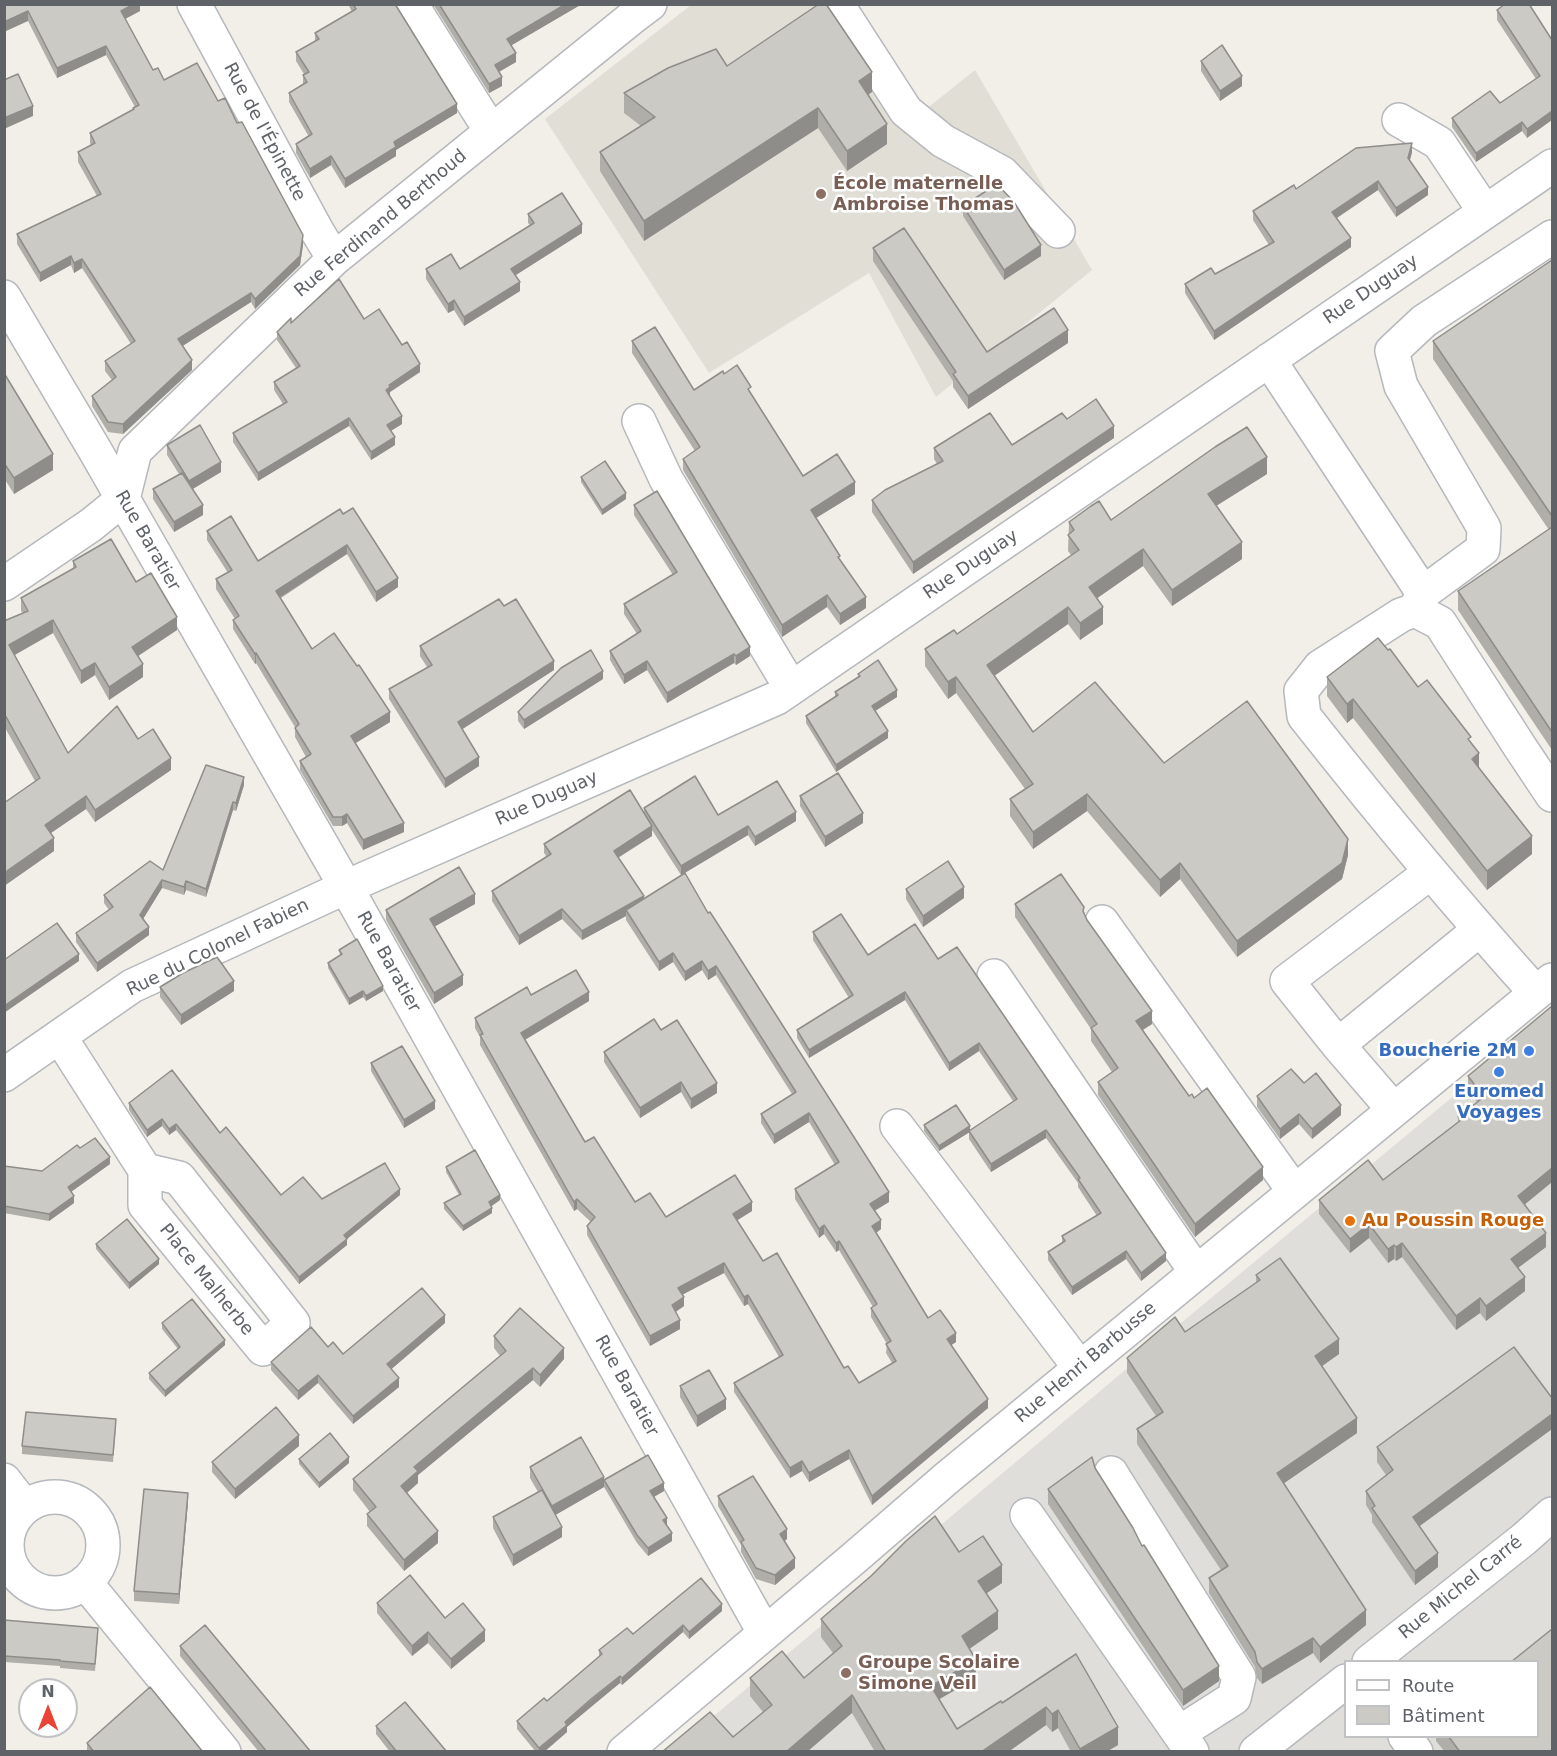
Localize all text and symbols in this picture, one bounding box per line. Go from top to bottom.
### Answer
street label: Rue de l'Épinette [218,59,310,205]
street label: Rue Ferdinand Berthoud [291,146,471,302]
place label: École maternelle Ambroise Thomas [833,173,1014,216]
marker: École maternelle Ambroise Thomas [814,187,828,201]
street label: Rue Duguay [1319,250,1423,330]
street label: Rue Baratier [110,487,184,595]
street label: Rue Duguay [919,525,1023,605]
street label: Rue Duguay [493,767,601,831]
street label: Rue du Colonel Fabien [123,894,313,1002]
street label: Rue Baratier [351,908,425,1016]
place label: Boucherie 2M [1378,1040,1517,1062]
marker: Boucherie 2M [1522,1044,1536,1058]
marker: Euromed Voyages [1492,1065,1506,1079]
place label: Euromed Voyages [1454,1081,1544,1124]
place label: Au Poussin Rouge [1362,1210,1544,1232]
marker: Au Poussin Rouge [1343,1214,1357,1228]
street label: Place Malherbe [154,1220,258,1340]
street label: Rue Henri Barbusse [1011,1298,1161,1428]
street label: Rue Baratier [589,1332,663,1440]
street label: Rue Michel Carré [1395,1532,1527,1644]
place label: Groupe Scolaire Simone Veil [858,1652,1020,1694]
legend [1344,1660,1539,1738]
marker: Groupe Scolaire Simone Veil [839,1666,853,1680]
text: Route [1402,1675,1454,1696]
north arrow [18,1678,78,1738]
text: N [41,1682,55,1701]
text: Bâtiment [1402,1705,1485,1726]

